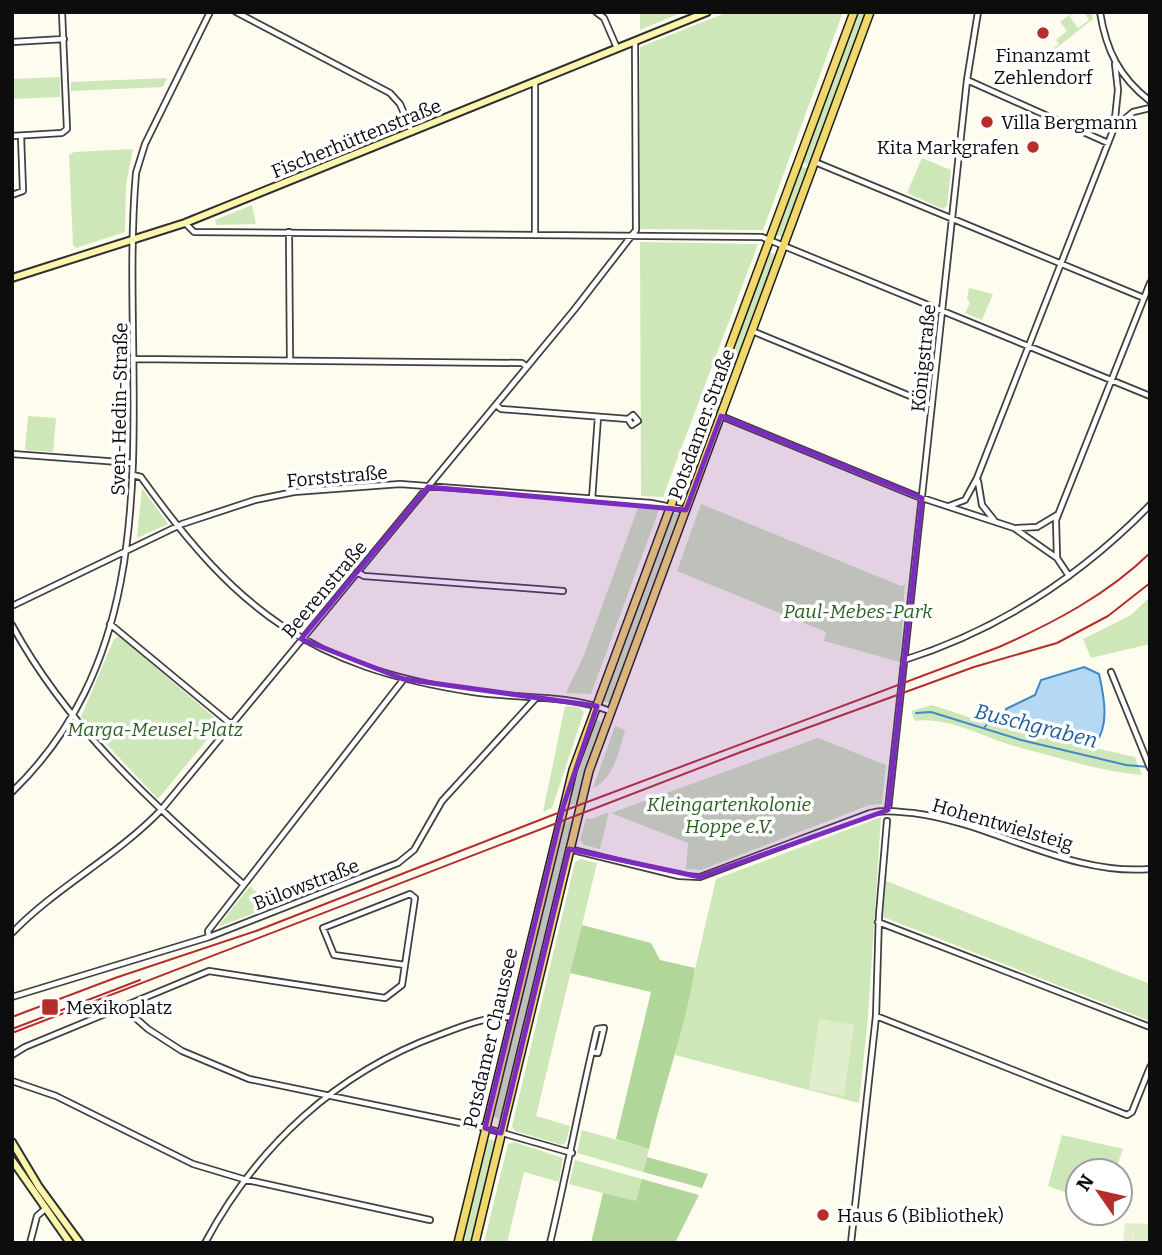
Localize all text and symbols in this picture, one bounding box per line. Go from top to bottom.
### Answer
marker: Finanzamt Zehlendorf [1035,25,1051,41]
place label: Finanzamt Zehlendorf [994,44,1094,89]
street label: Fischerhüttenstraße [268,94,444,183]
place label: Villa Bergmann [1001,111,1137,134]
marker: Villa Bergmann [979,114,995,130]
place label: Kita Markgrafen [877,136,1019,159]
marker: Kita Markgrafen [1025,139,1041,155]
street label: Königstraße [906,303,941,413]
street label: Sven-Hedin-Straße [106,322,133,496]
street label: Potsdamer Straße [664,346,739,503]
street label: Forststraße [286,461,389,492]
street label: Beerenstraße [277,536,372,643]
park label: Paul-Mebes-Park [784,600,933,623]
water label: Buschgraben [972,698,1100,754]
park label: Marga-Meusel-Platz [67,718,243,741]
park label: Kleingartenkolonie Hoppe e.V. [647,793,812,838]
street label: Hohentwielsteig [930,793,1076,856]
street label: Bülowstraße [250,854,362,915]
street label: Potsdamer Chaussee [459,946,522,1131]
place label: Mexikoplatz [66,996,172,1019]
marker: Mexikoplatz [40,997,60,1017]
north arrow [1064,1157,1134,1227]
text: N [1072,1170,1099,1195]
place label: Haus 6 (Bibliothek) [837,1204,1004,1227]
marker: Haus 6 (Bibliothek) [815,1207,831,1223]

